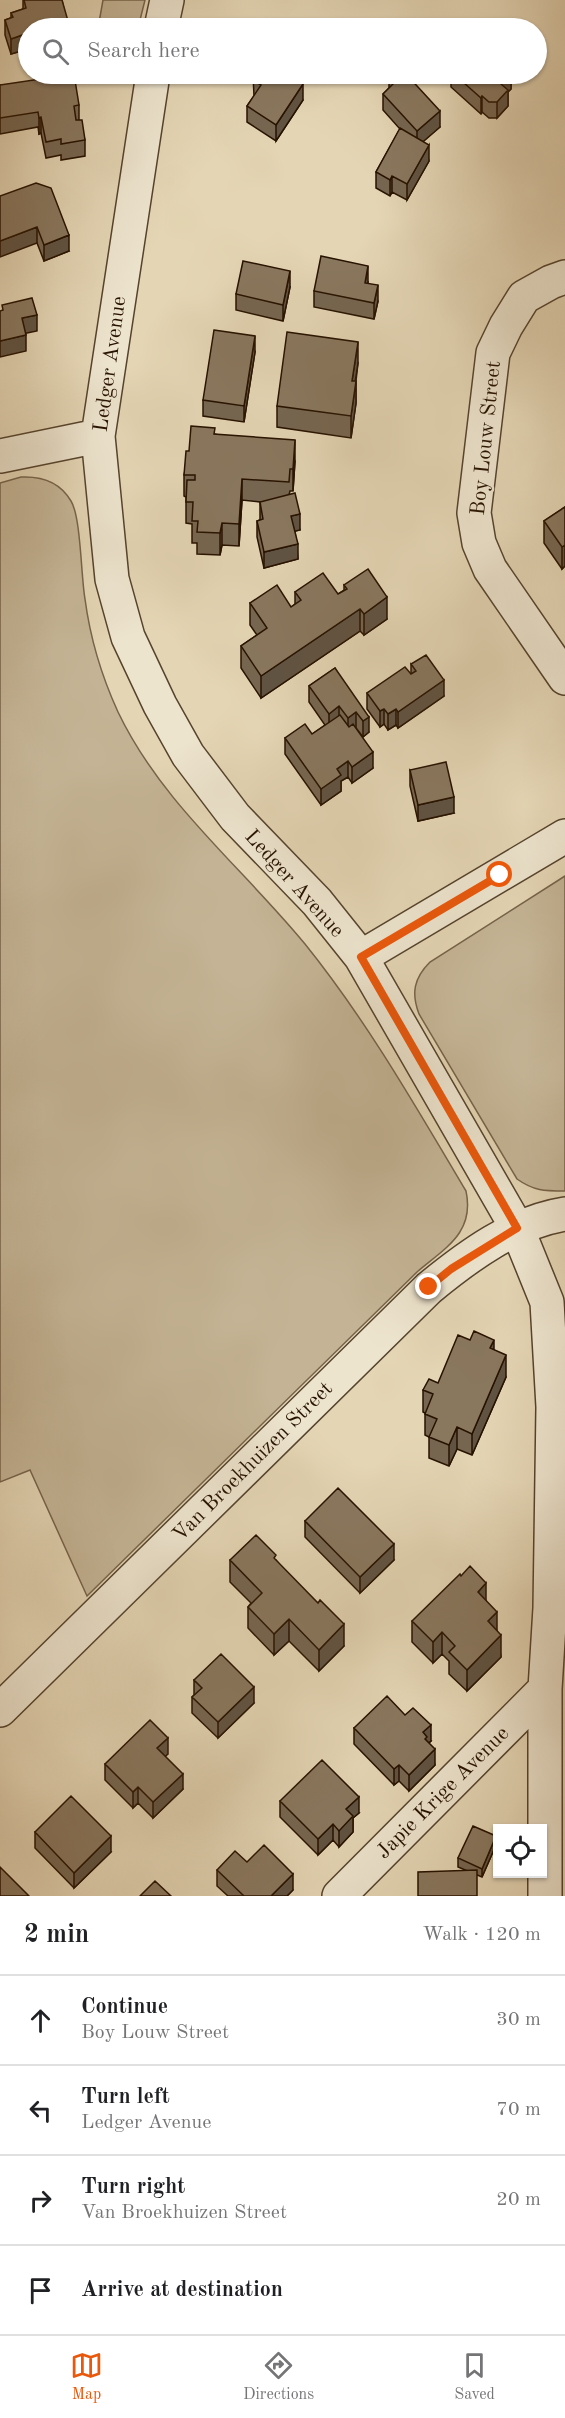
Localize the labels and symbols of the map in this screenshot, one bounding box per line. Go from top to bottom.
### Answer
street label: Ledger Avenue [91,295,130,433]
street label: Boy Louw Street [468,360,505,517]
street label: Ledger Avenue [240,826,347,942]
route start [486,861,512,887]
route end [415,1273,441,1299]
street label: Van Broekhuizen Street [169,1378,337,1546]
street label: Japie Krige Avenue [373,1723,513,1863]

